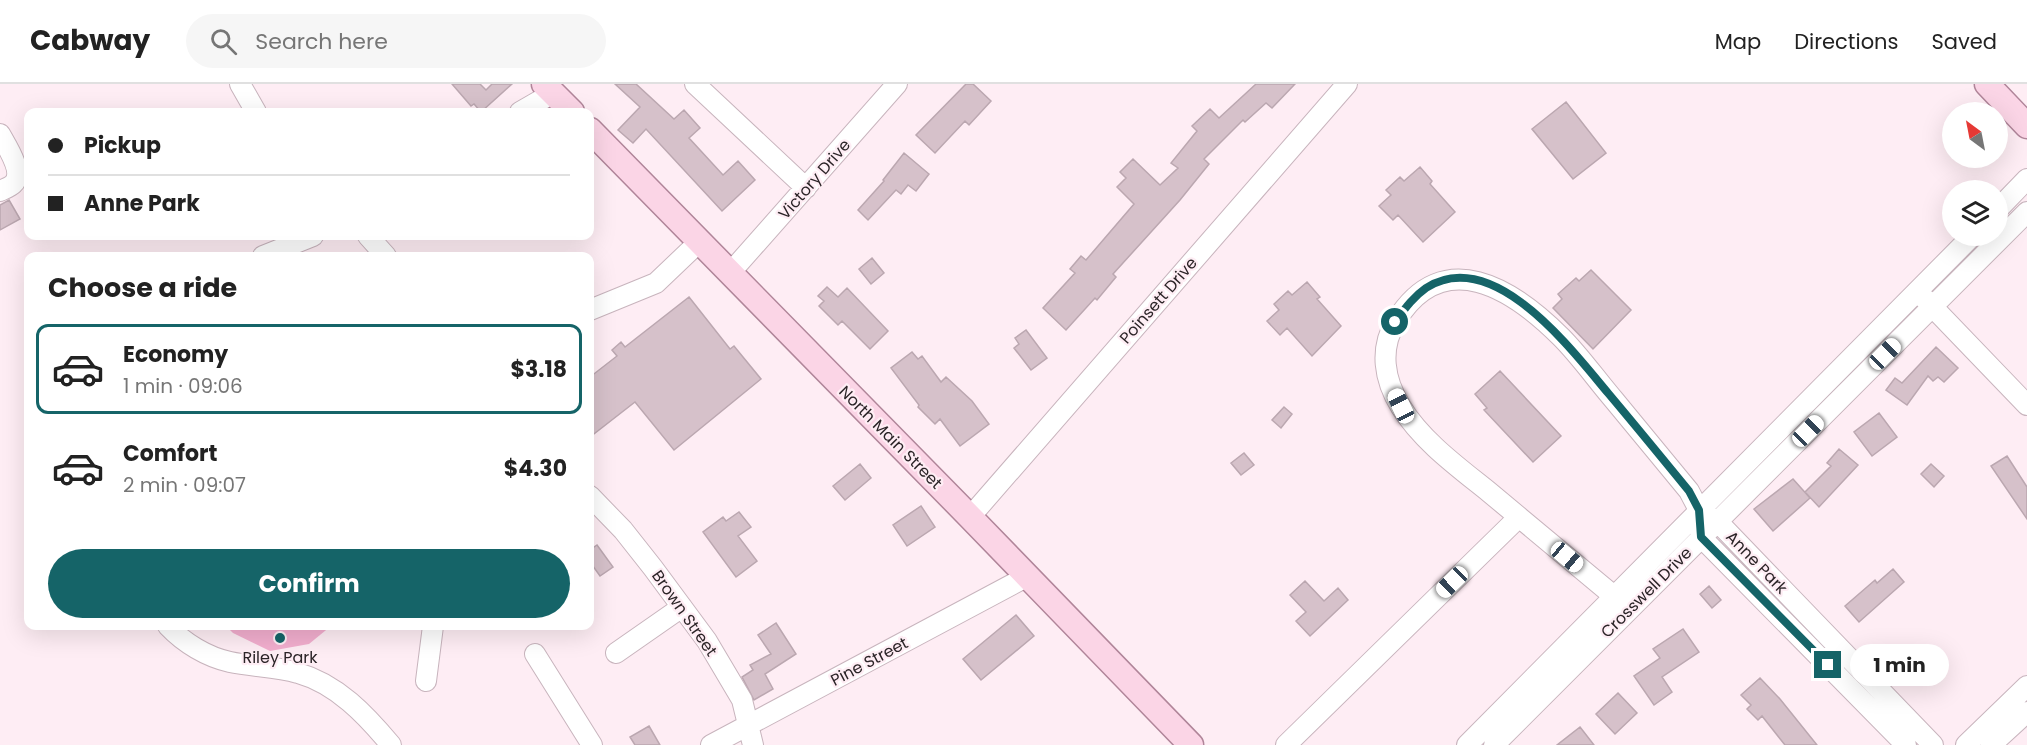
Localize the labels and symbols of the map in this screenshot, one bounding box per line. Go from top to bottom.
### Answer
north arrow [1942,102,2008,168]
street label: Victory Drive [773,134,856,225]
street label: Poinsett Drive [1114,252,1203,349]
route start [1381,308,1408,335]
car [1866,335,1904,373]
street label: North Main Street [834,381,948,494]
car [1385,386,1417,426]
car [1789,412,1827,450]
street label: Anne Park [1721,526,1793,600]
car [1547,539,1587,575]
street label: Crosswell Drive [1596,542,1697,643]
car [1433,563,1471,601]
street label: Brown Street [646,566,723,661]
marker: Riley Park [273,631,287,645]
street label: Pine Street [827,631,912,691]
callout: 1 min [1849,644,1948,686]
place label: Riley Park [242,646,318,669]
route end [1814,651,1841,678]

